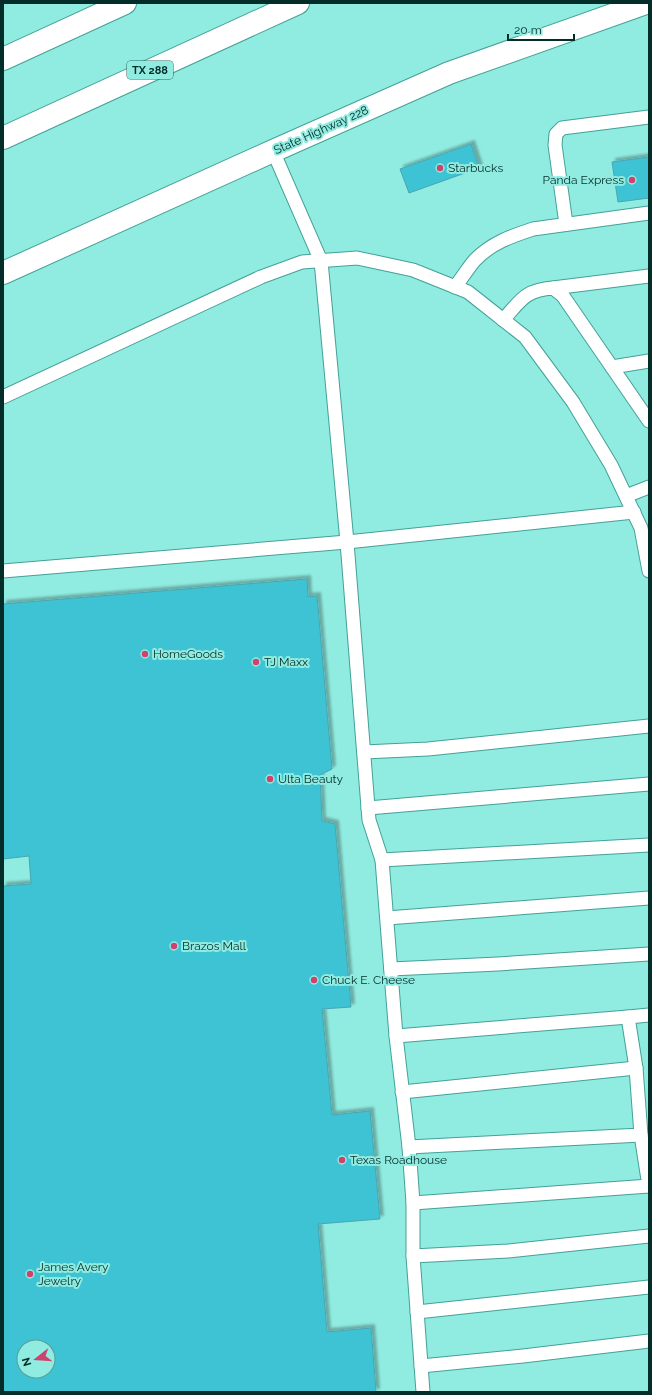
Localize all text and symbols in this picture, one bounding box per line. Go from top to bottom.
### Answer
scale bar [508,16,574,42]
text: 20 m [514,23,542,37]
road number: TX 288 [127,61,173,79]
street label: State Highway 228 [271,103,371,157]
place label: Starbucks [448,161,503,175]
marker: Starbucks [435,163,445,173]
place label: Panda Express [543,173,624,187]
marker: Panda Express [627,175,637,185]
place label: HomeGoods [153,647,223,661]
marker: HomeGoods [140,649,150,659]
place label: TJ Maxx [264,655,308,669]
marker: TJ Maxx [251,657,261,667]
place label: Ulta Beauty [278,772,344,786]
marker: Ulta Beauty [265,774,275,784]
place label: Brazos Mall [182,939,247,953]
marker: Brazos Mall [169,941,179,951]
place label: Chuck E. Cheese [322,973,415,987]
marker: Chuck E. Cheese [309,975,319,985]
place label: Texas Roadhouse [350,1153,447,1167]
marker: Texas Roadhouse [337,1155,347,1165]
place label: James Avery Jewelry [38,1260,109,1288]
marker: James Avery Jewelry [25,1269,35,1279]
north arrow [16,1339,56,1379]
text: N [19,1356,34,1368]

